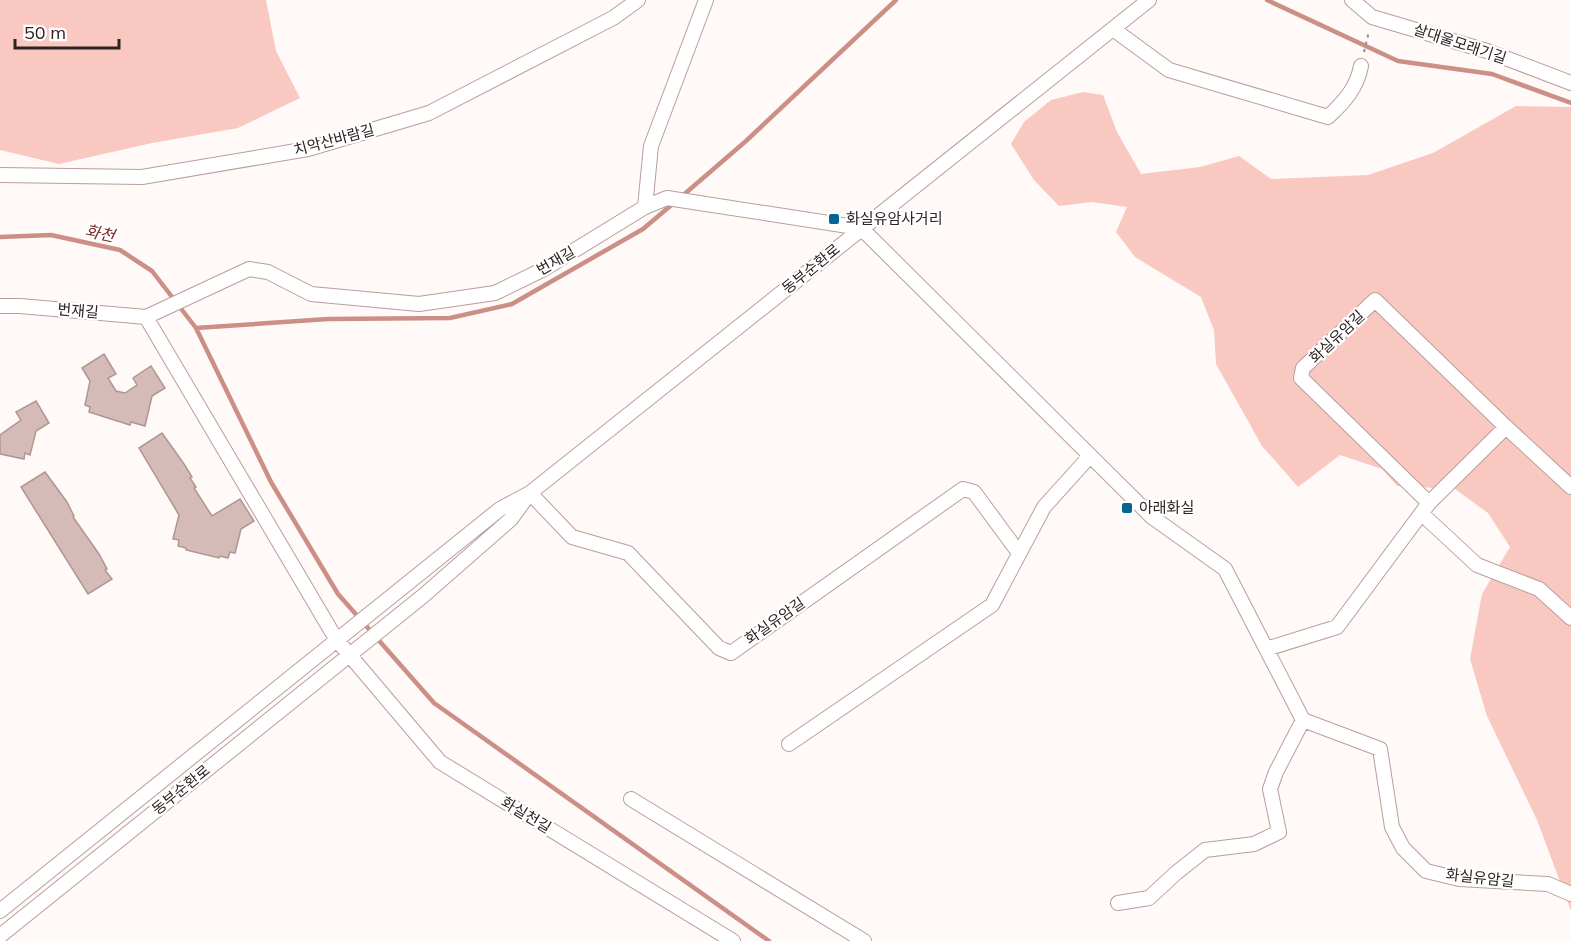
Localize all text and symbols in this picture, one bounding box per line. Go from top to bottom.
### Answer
scale bar [15,12,118,50]
street label: 살대울모래기길 [1411,20,1509,67]
text: 50 m [24,21,66,44]
street label: 치악산바람길 [291,120,376,159]
place label: 화실유암사거리 [846,209,943,228]
marker: 화실유암사거리 [827,212,841,226]
water label: 화천 [84,220,119,246]
street label: 동부순환로 [778,240,843,298]
street label: 번재길 [533,242,578,279]
street label: 번재길 [57,299,99,322]
street label: 화실유암길 [1305,306,1368,367]
place label: 아래화실 [1139,498,1194,517]
marker: 아래화실 [1120,501,1134,515]
street label: 화실유암길 [741,593,808,648]
street label: 동부순환로 [148,761,213,819]
street label: 화실천길 [498,792,555,837]
street label: 화실유암길 [1445,864,1515,891]

